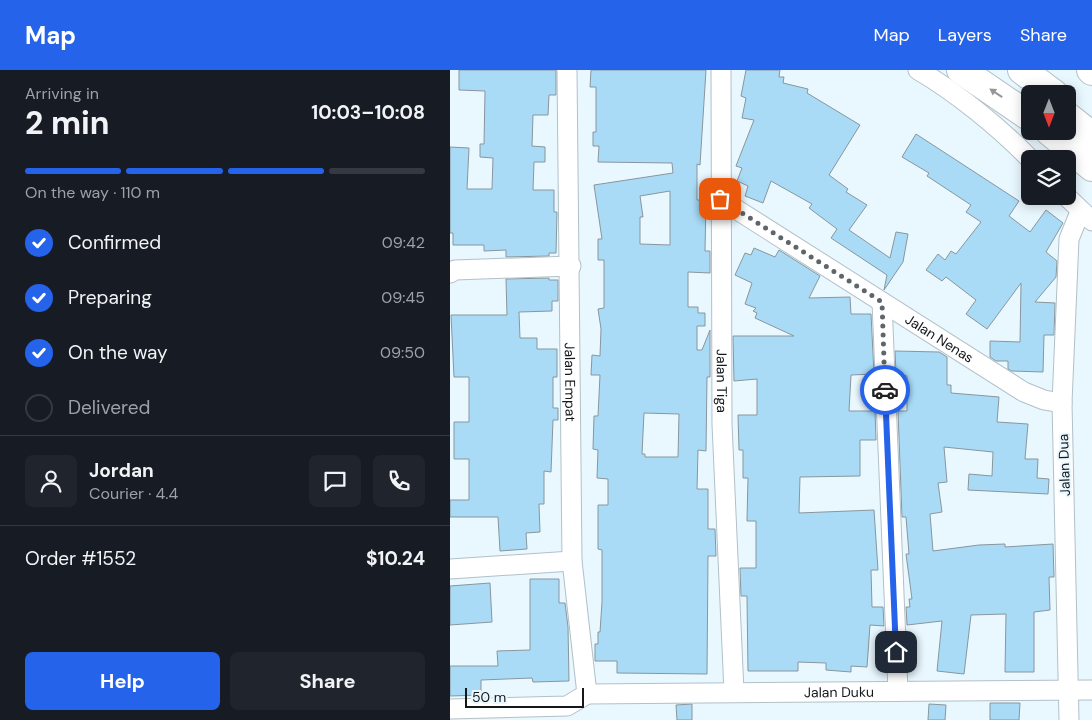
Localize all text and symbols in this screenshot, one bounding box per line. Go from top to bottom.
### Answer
text: Map [25,20,76,51]
text: Map [874,23,910,47]
text: Layers [938,23,992,47]
text: Share [1020,23,1067,47]
text: Arriving in [25,83,99,104]
north arrow [1021,85,1076,140]
map controls [1021,85,1076,205]
one-way arrow [989,88,1002,98]
text: 10:03–10:08 [311,100,425,125]
text: 2 min [25,102,110,144]
button: layers [1021,150,1076,205]
pin [699,178,741,220]
text: On the way · 110 m [25,182,160,203]
icon: bag [706,185,734,213]
icon: check [25,229,53,257]
text: Confirmed [68,230,161,255]
text: 09:42 [382,232,425,253]
icon: check [25,284,53,312]
text: Preparing [68,285,152,310]
text: 09:45 [381,287,425,308]
street label: Jalan Nenas [902,310,977,367]
icon: check [25,339,53,367]
text: On the way [68,340,168,365]
text: 09:50 [380,342,425,363]
street label: Jalan Empat [561,342,580,422]
street label: Jalan Tiga [713,349,731,413]
courier [860,365,910,415]
icon: car [871,376,899,404]
text: Delivered [68,395,150,420]
street label: Jalan Dua [1054,434,1074,496]
button: person [25,455,77,507]
button: chat [309,455,361,507]
button: phone [373,455,425,507]
text: Jordan [89,458,154,483]
text: Courier · 4.4 [89,483,178,504]
text: Order #1552 [25,546,136,571]
text: $10.24 [366,546,425,571]
pin [875,631,917,673]
icon: home [882,638,910,666]
button: Help [25,652,220,710]
button: Share [230,652,425,710]
street label: Jalan Duku [804,683,874,701]
scale bar [465,685,584,708]
text: 50 m [472,688,506,706]

